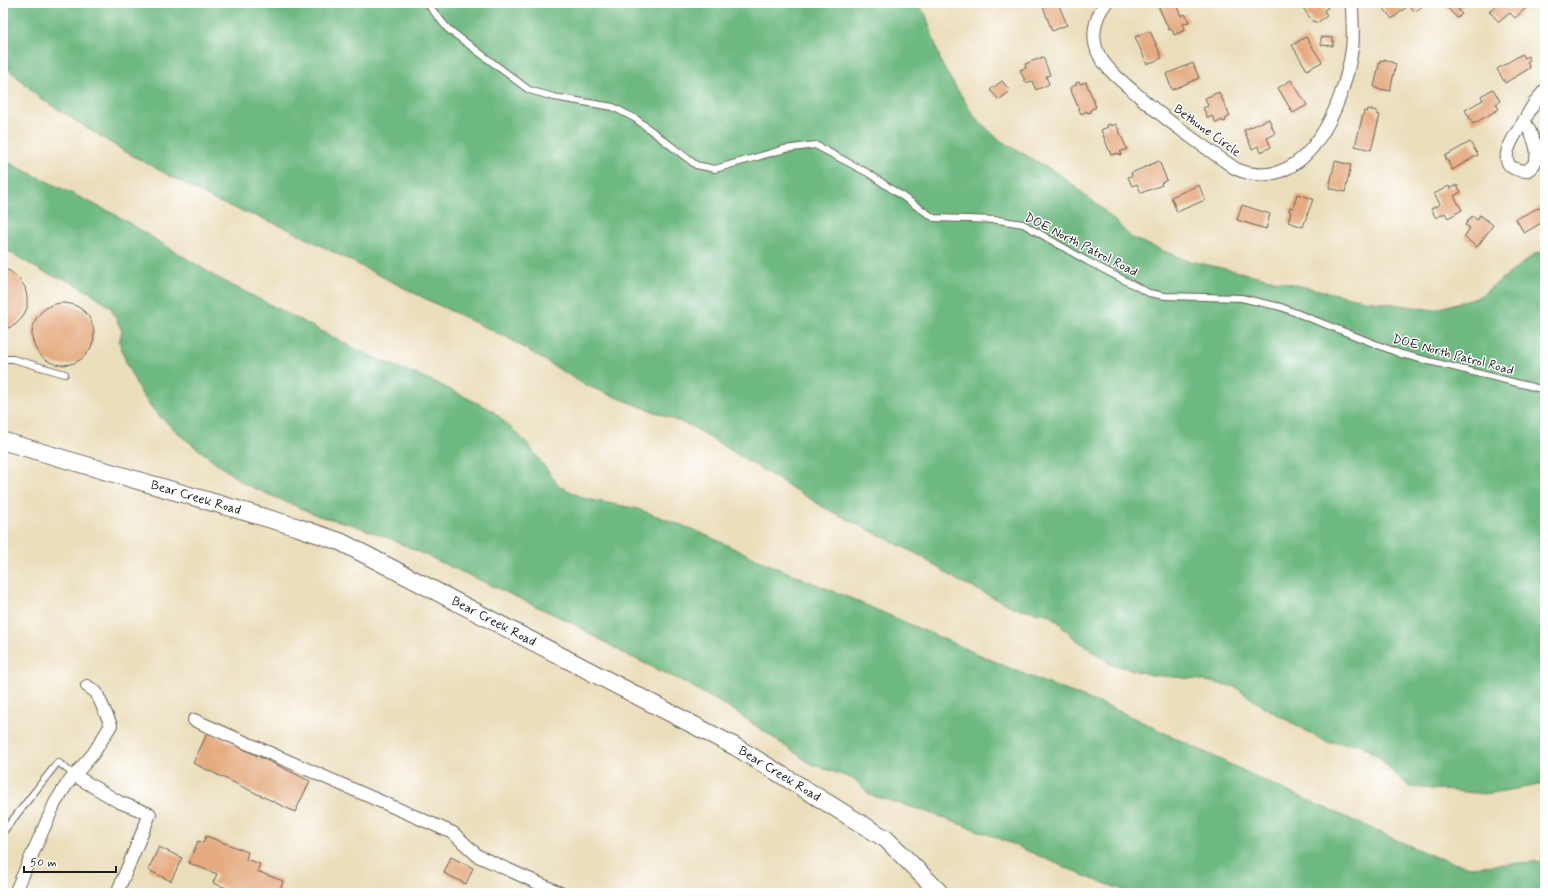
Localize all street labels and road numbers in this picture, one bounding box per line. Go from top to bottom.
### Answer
street label: Bethune Circle [1170,101,1244,161]
street label: DOE North Patrol Road [1021,209,1141,281]
street label: DOE North Patrol Road [1390,331,1516,379]
street label: Bear Creek Road [149,476,243,519]
street label: Bear Creek Road [449,592,539,650]
street label: Bear Creek Road [735,742,824,805]

